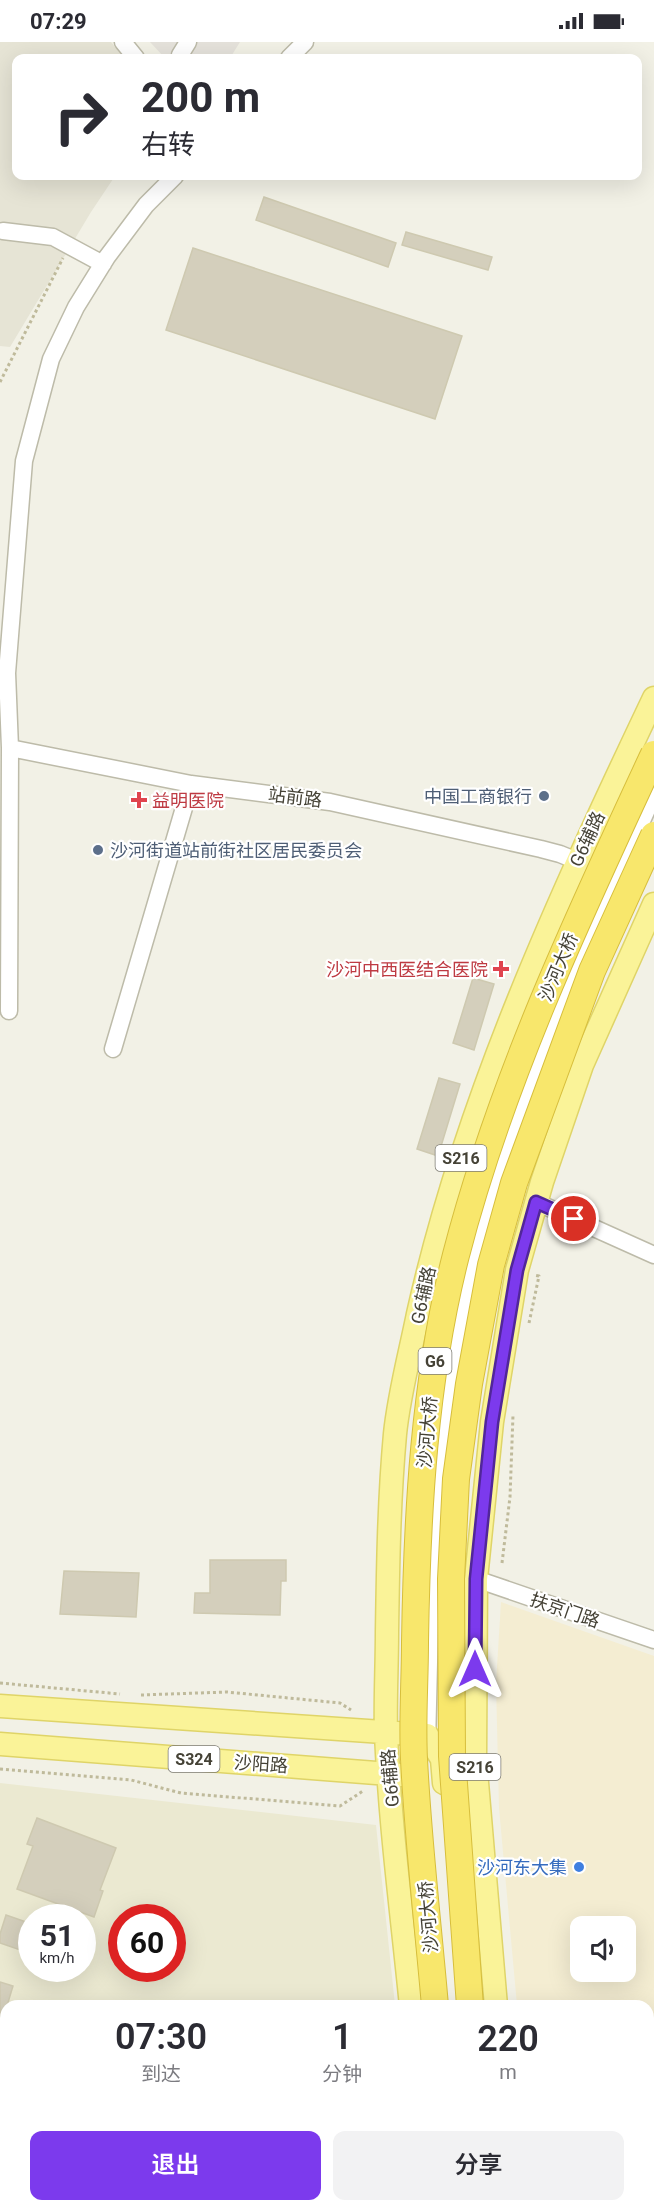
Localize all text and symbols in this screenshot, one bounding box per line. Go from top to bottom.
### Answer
text: 07:29 [30,9,87,34]
text: 200 m [141,73,260,122]
icon: right [42,78,120,156]
text: 右转 [141,129,195,161]
street label: 站前路 [267,783,323,811]
place label: 中国工商银行 [424,786,532,807]
marker: 中国工商银行 [537,789,551,803]
place label: 益明医院 [152,790,224,811]
marker: 益明医院 [130,791,148,809]
street label: G6辅路 [565,808,609,870]
place label: 沙河街道站前街社区居民委员会 [110,840,362,861]
marker: 沙河街道站前街社区居民委员会 [91,843,105,857]
street label: 沙河大桥 [534,930,582,1004]
place label: 沙河中西医结合医院 [326,959,488,980]
marker: 沙河中西医结合医院 [492,960,510,978]
road number: S216 [436,1145,486,1171]
pin [548,1193,599,1244]
icon: arrive [557,1202,590,1235]
street label: G6辅路 [407,1264,439,1326]
road number: G6 [418,1348,452,1374]
street label: 沙河大桥 [413,1395,441,1469]
street label: 扶京门路 [528,1588,602,1632]
position arrow [443,1637,507,1701]
road number: S324 [168,1746,220,1772]
street label: G6辅路 [377,1748,403,1808]
street label: 沙阳路 [233,1752,289,1776]
road number: S216 [450,1754,500,1780]
place label: 沙河东大集 [477,1857,567,1878]
marker: 沙河东大集 [572,1860,586,1874]
street label: 沙河大桥 [414,1880,442,1954]
speed limit sign: 60 [108,1904,186,1982]
map controls [570,1916,636,1982]
button: sound [570,1916,636,1982]
text: 51 [40,1918,74,1953]
text: km/h [39,1949,75,1967]
text: 07:30 [115,2016,207,2058]
text: 1 [332,2016,352,2058]
text: 220 [477,2018,539,2060]
text: m [499,2060,517,2084]
text: 到达 [141,2062,181,2086]
text: 分钟 [322,2062,362,2086]
button: 退出 [30,2131,321,2200]
button: 分享 [333,2131,624,2200]

